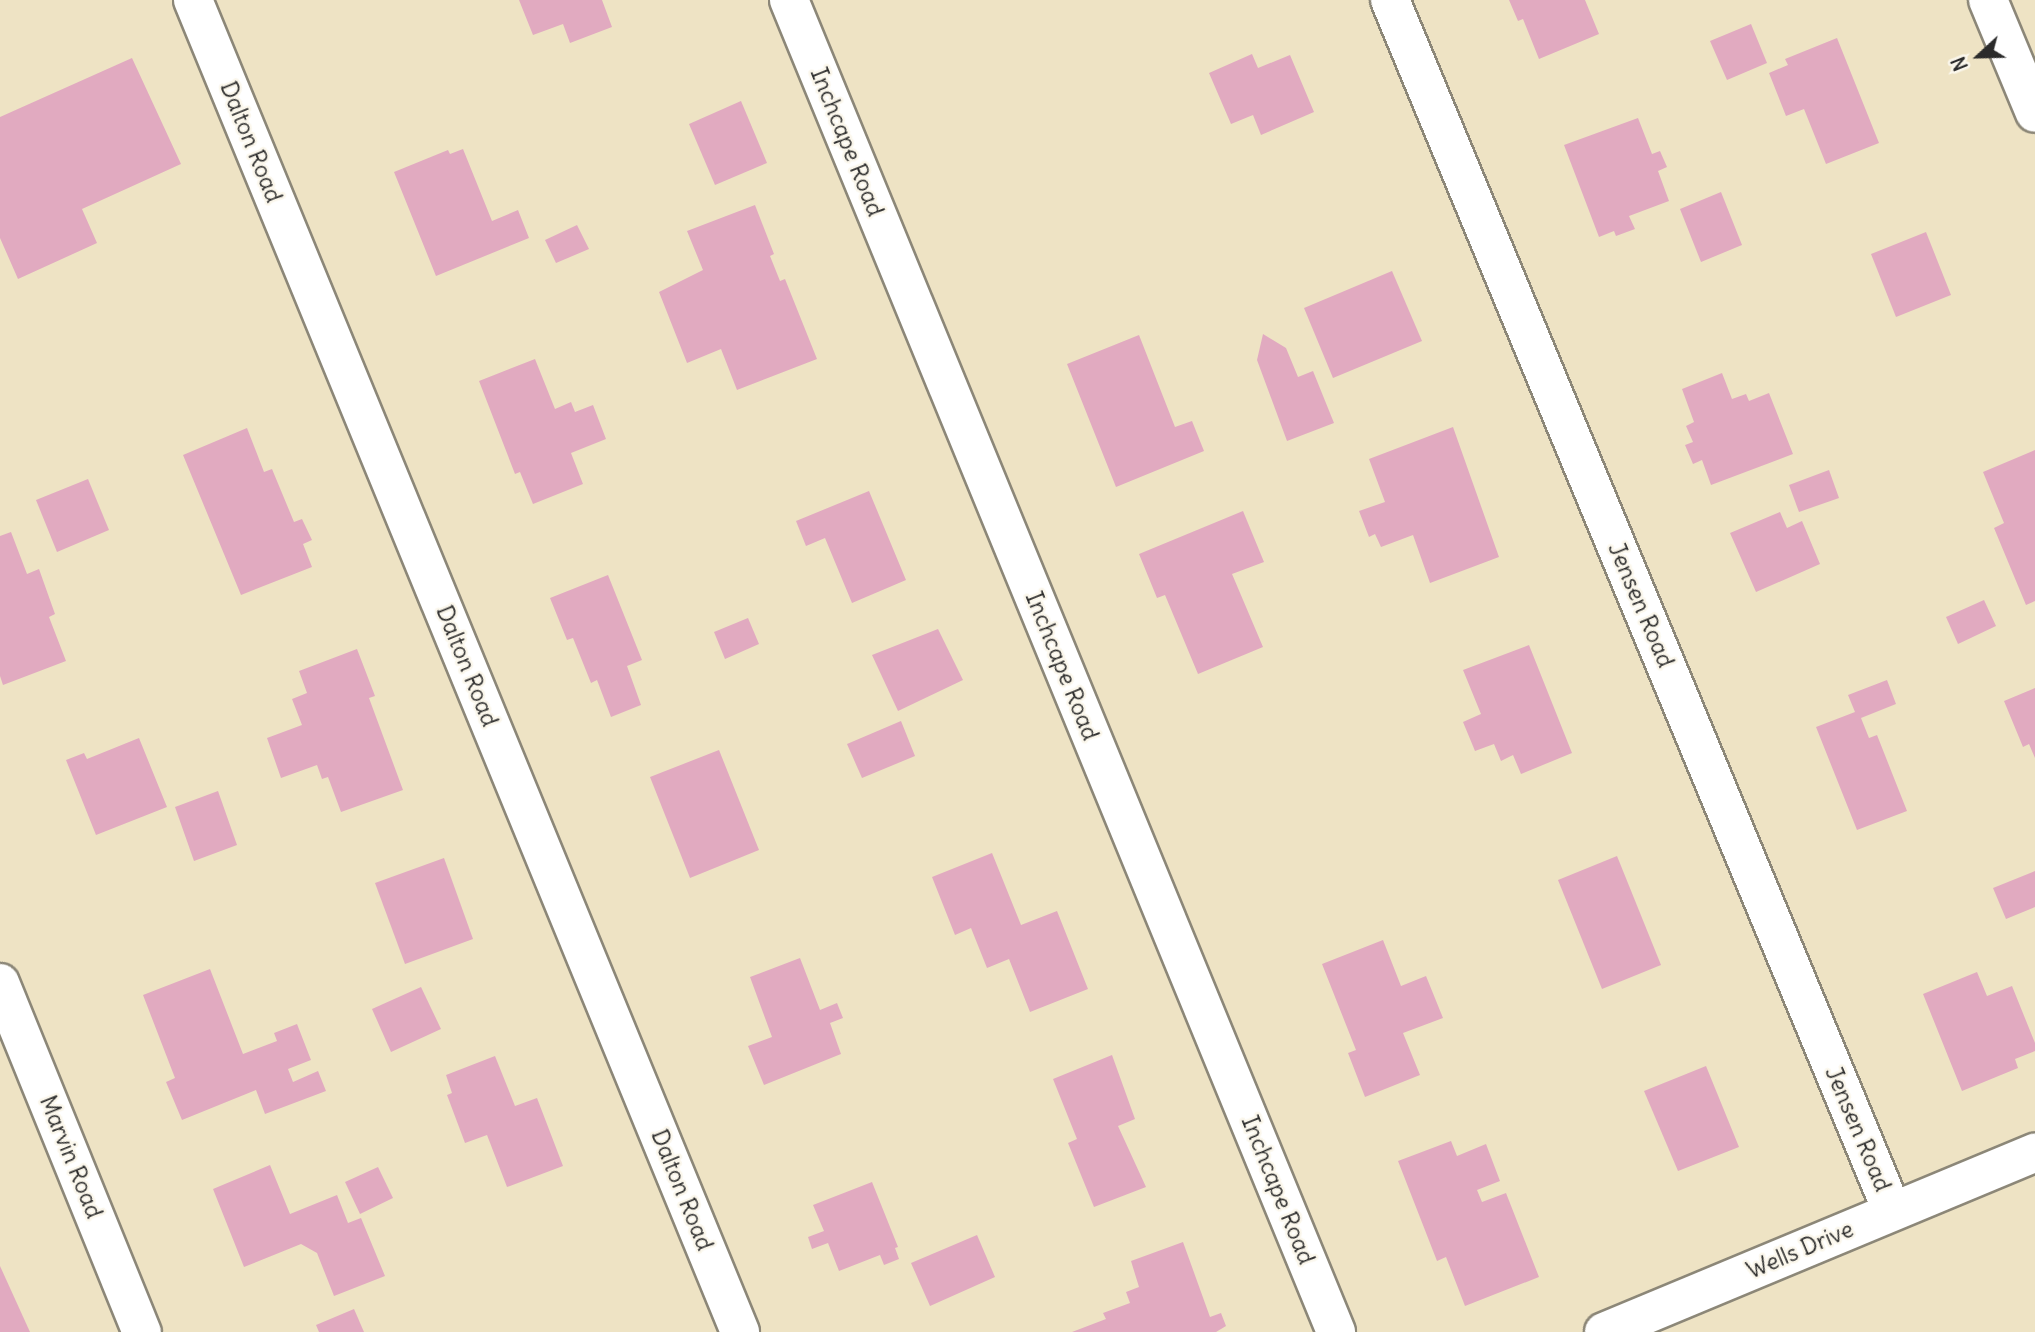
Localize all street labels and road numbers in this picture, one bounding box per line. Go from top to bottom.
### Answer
street label: Inchcape Road [805,64,889,220]
street label: Dalton Road [214,77,288,207]
street label: Jensen Road [1602,538,1680,672]
street label: Inchcape Road [1020,588,1104,744]
street label: Dalton Road [430,601,504,731]
street label: Jensen Road [1819,1062,1897,1196]
street label: Marvin Road [34,1092,108,1222]
street label: Inchcape Road [1236,1112,1320,1268]
street label: Dalton Road [645,1125,719,1255]
street label: Wells Drive [1743,1215,1857,1285]

